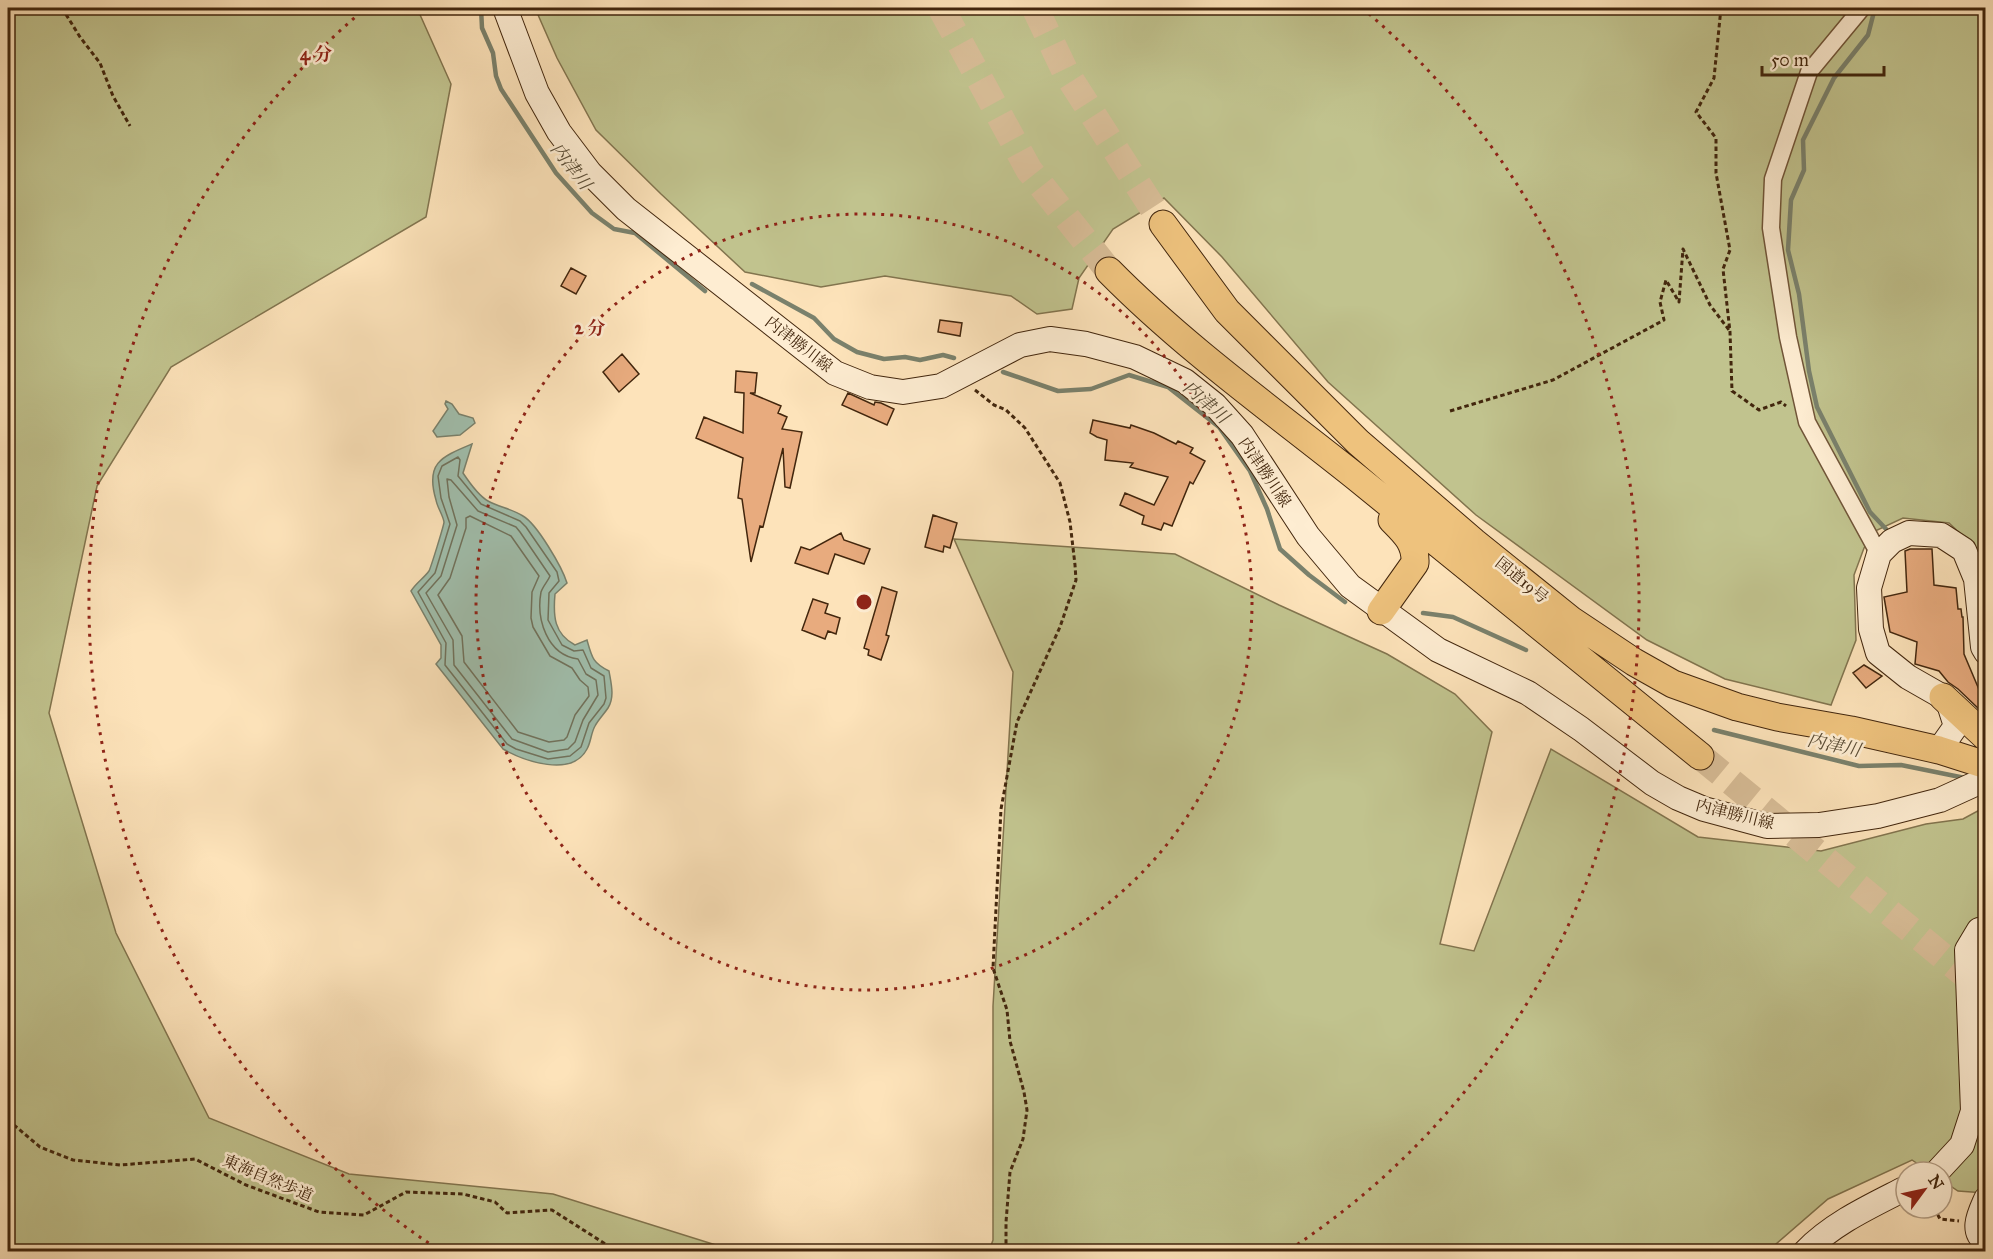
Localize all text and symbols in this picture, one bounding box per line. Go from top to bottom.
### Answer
scale bar [1762,39,1884,77]
text: 4 分 [300,43,332,66]
text: 50 m [1771,49,1809,71]
water label: 内津川 [546,138,598,196]
street label: 内津勝川線 [762,312,836,376]
text: 2 分 [575,317,605,339]
water label: 内津川 [1178,376,1235,429]
street label: 内津勝川線 [1235,434,1295,510]
street label: 国道19号 [1492,553,1552,607]
centre of rings [854,592,874,612]
water label: 内津川 [1805,729,1865,762]
street label: 内津勝川線 [1694,795,1776,833]
street label: 東海自然歩道 [220,1150,316,1206]
north arrow [1894,1160,1954,1220]
text: N [1924,1171,1948,1193]

